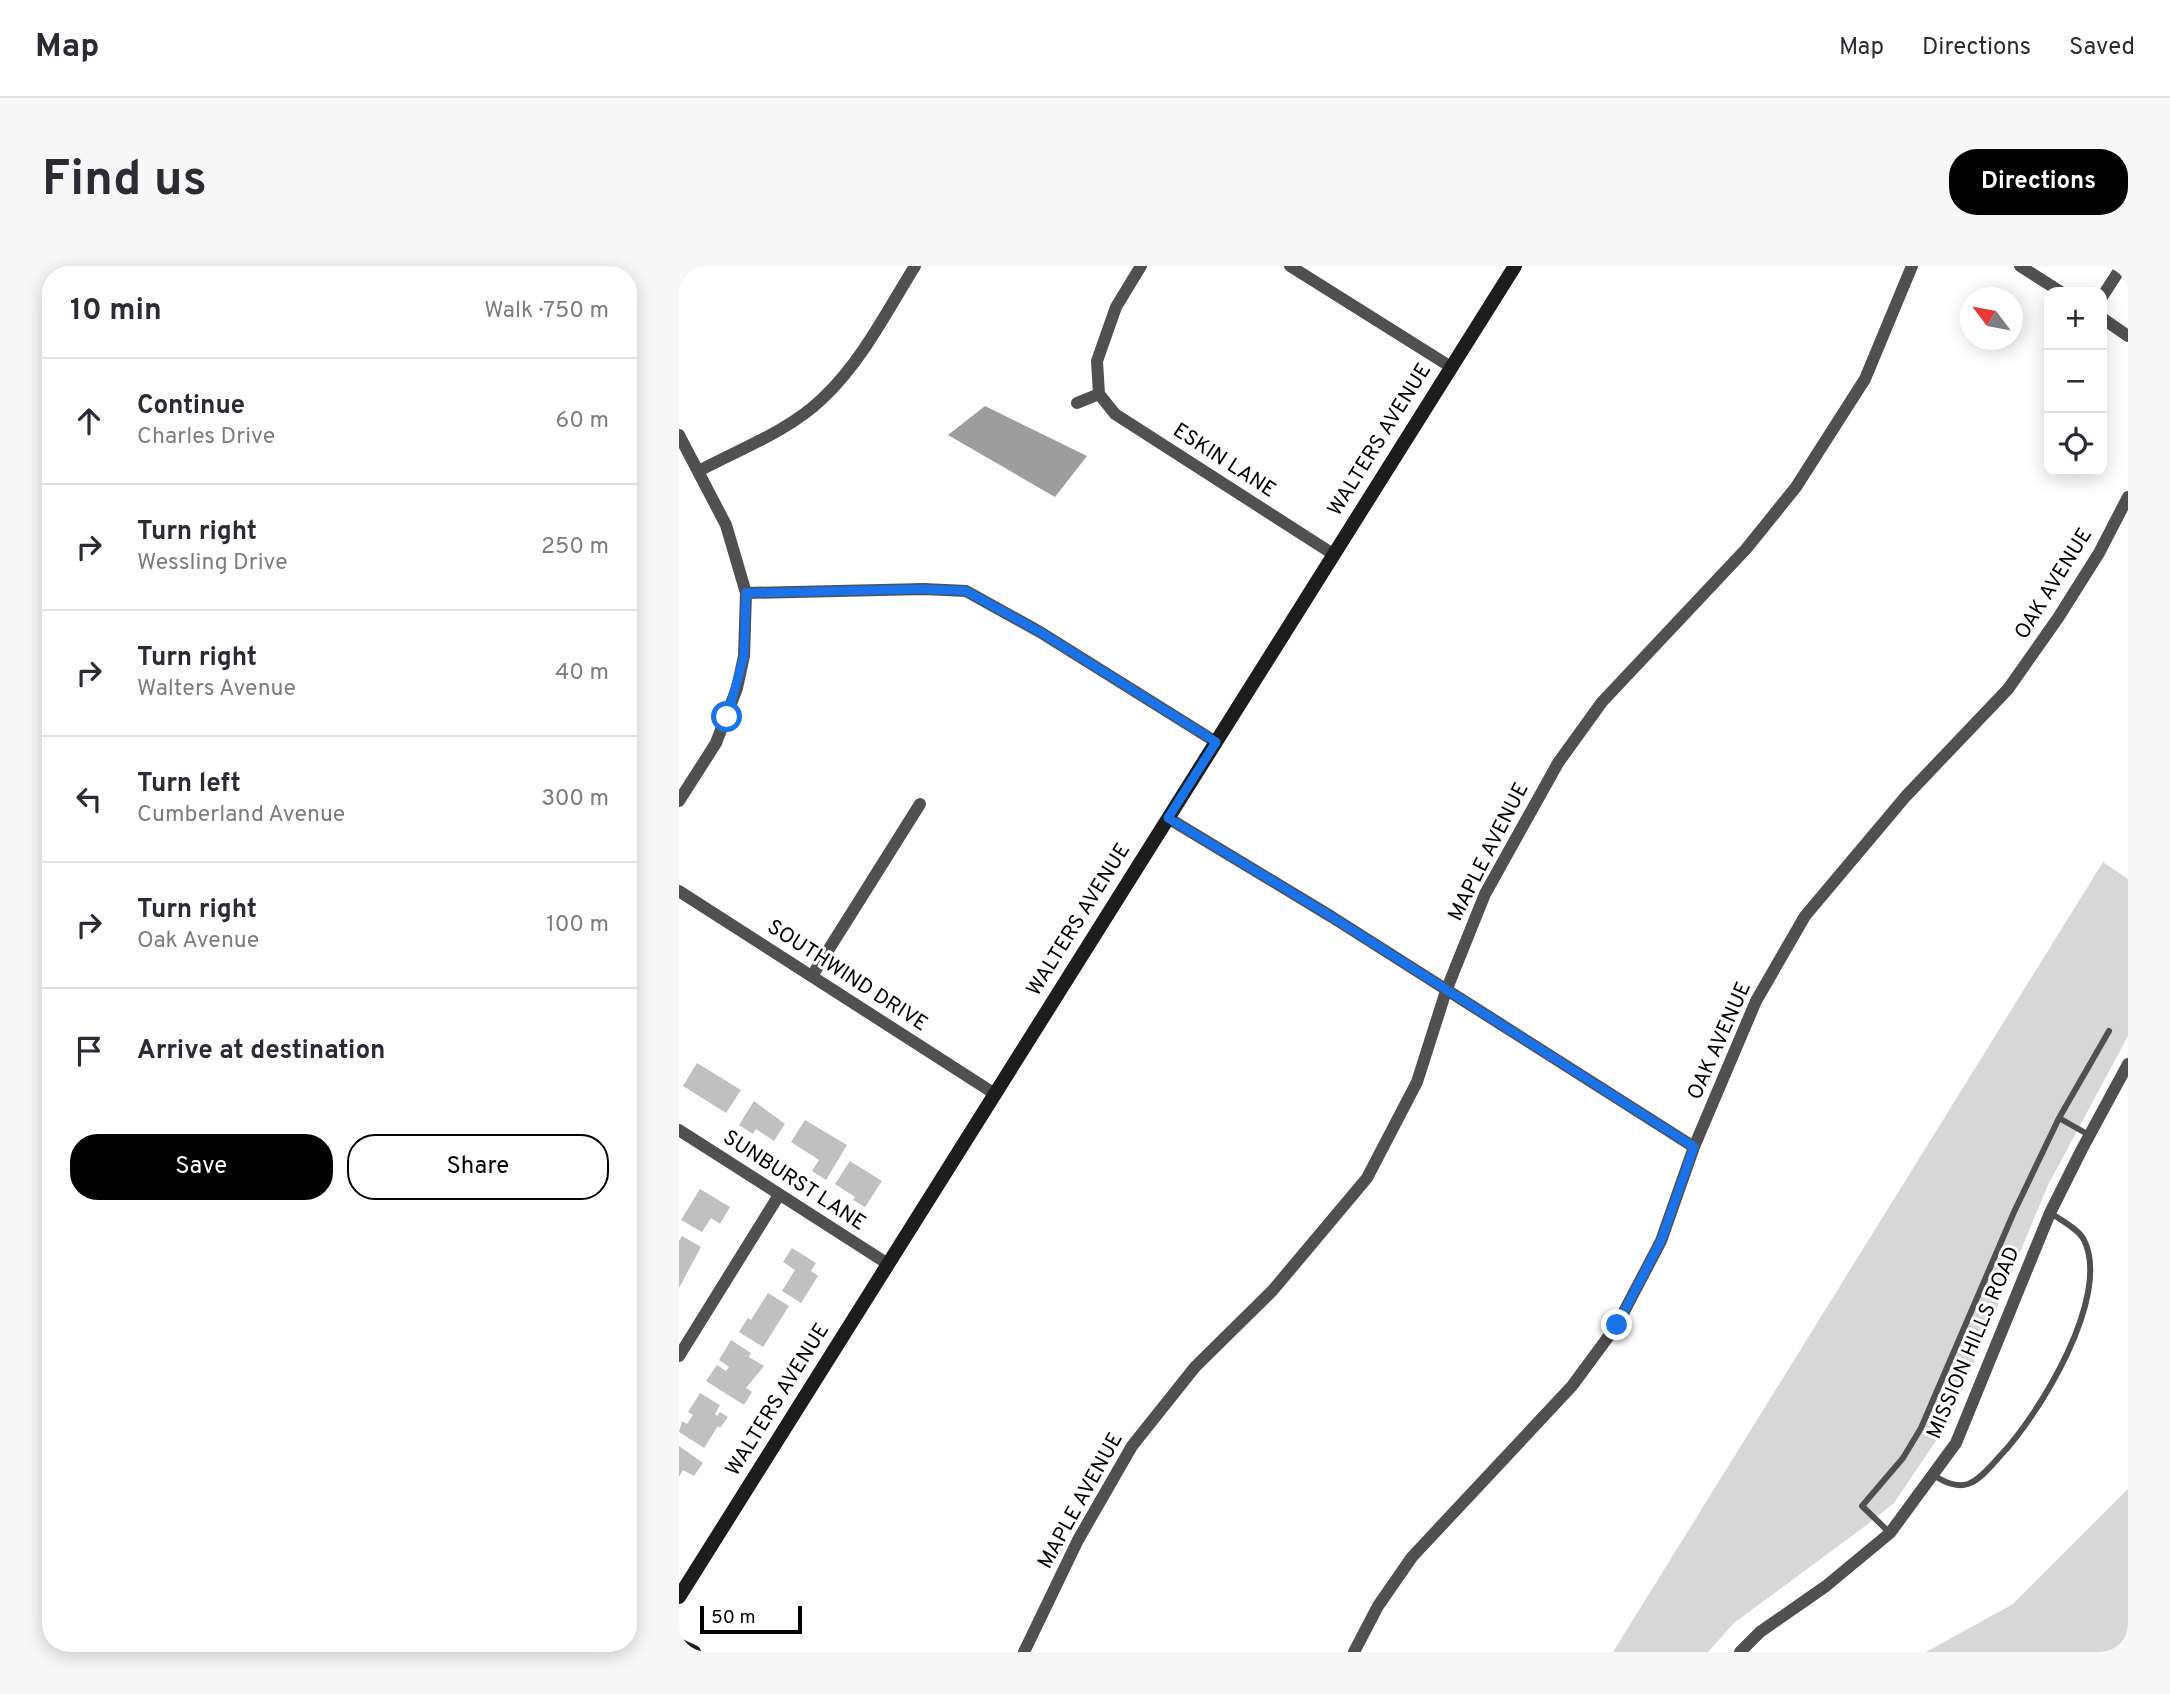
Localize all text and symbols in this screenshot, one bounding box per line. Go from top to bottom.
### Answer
text: Map [35,27,99,69]
text: Map [1839,33,1884,63]
text: Directions [1922,33,2031,63]
text: Saved [2069,33,2135,63]
button: Directions [1949,149,2128,215]
text: Find us [42,151,207,213]
north arrow [1960,287,2023,350]
map controls [2044,287,2107,476]
button: + [2044,287,2107,350]
text: 10 min [70,293,162,330]
text: Walk · 750 m [484,297,609,326]
button: − [2044,350,2107,413]
street label: WALTERS AVENUE [1322,358,1438,522]
text: Continue [137,390,245,423]
icon: ahead [70,402,108,440]
text: 60 m [556,407,609,436]
button: locate [2044,413,2107,476]
street label: ESKIN LANE [1167,418,1281,504]
text: Charles Drive [137,423,275,452]
text: Turn right [137,516,257,549]
street label: OAK AVENUE [2009,523,2099,645]
icon: right [70,528,108,566]
text: 250 m [541,533,609,562]
text: Wessling Drive [137,549,288,578]
text: Turn right [137,642,257,675]
icon: right [70,654,108,692]
text: 40 m [555,659,609,688]
text: Walters Avenue [137,675,296,704]
route start [711,701,742,732]
text: Turn left [137,768,241,801]
street label: MAPLE AVENUE [1442,778,1536,926]
icon: left [70,780,108,818]
text: 300 m [541,785,609,814]
text: Cumberland Avenue [137,801,345,830]
street label: WALTERS AVENUE [1021,838,1137,1002]
text: Turn right [137,894,257,927]
icon: right [70,906,108,944]
text: 100 m [546,911,609,940]
street label: SOUTHWIND DRIVE [762,914,932,1038]
text: Oak Avenue [137,927,259,956]
street label: OAK AVENUE [1682,978,1758,1104]
icon: arrive [70,1032,108,1070]
text: Arrive at destination [137,1035,385,1068]
street label: SUNBURST LANE [717,1125,871,1237]
button: Save [70,1134,333,1200]
button: Share [347,1134,609,1200]
street label: MISSION HILLS ROAD [1921,1243,2027,1443]
route end [1601,1309,1632,1340]
street label: WALTERS AVENUE [720,1318,836,1482]
street label: MAPLE AVENUE [1032,1428,1130,1574]
scale bar [700,1603,801,1635]
text: 50 m [711,1606,756,1630]

